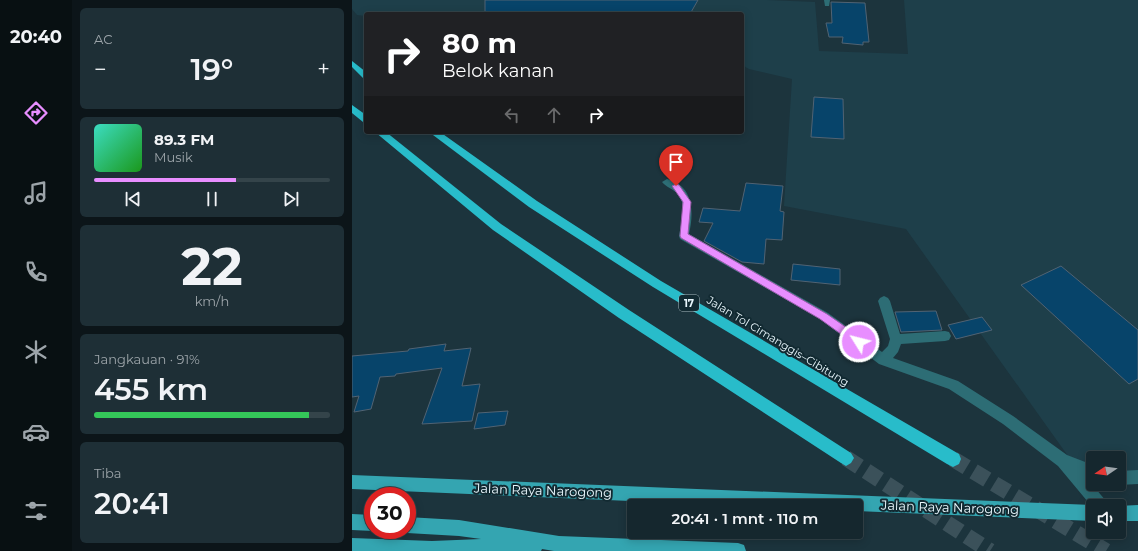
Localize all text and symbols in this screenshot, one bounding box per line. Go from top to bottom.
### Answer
text: 20:40 [10,26,62,48]
text: 80 m [442,26,517,60]
icon: right [376,28,428,80]
text: AC [94,31,112,47]
text: 19° [191,51,233,88]
text: − [94,56,107,83]
text: + [317,56,330,83]
text: Belok kanan [442,60,554,82]
icon: directions [22,99,50,127]
icon: left [501,104,523,126]
icon: ahead [543,104,565,126]
icon: right [585,104,607,126]
text: 89.3 FM [154,130,214,149]
pin [659,145,693,186]
text: Musik [154,149,193,165]
icon: arrive [665,151,687,173]
icon: music [22,179,50,207]
icon: previous [122,188,144,210]
icon: pause [201,188,223,210]
icon: next [280,188,302,210]
text: 22 [181,235,243,298]
icon: phone [22,258,50,286]
street label: Jalan Tol Cimanggis–Cibitung [703,292,852,389]
text: km/h [195,293,229,309]
road number: 17 [679,295,699,311]
position arrow [838,321,880,363]
icon: climate [22,338,50,366]
text: Jangkauan · 91% [94,351,200,367]
text: 455 km [94,371,208,408]
icon: car [22,418,50,446]
north arrow [1086,451,1126,491]
map controls [1086,451,1126,539]
text: Tiba [94,465,121,481]
street label: Jalan Raya Narogong [473,480,612,500]
text: 20:41 [94,485,170,522]
speed limit sign: 30 [364,487,416,539]
icon: filters [22,497,50,525]
street label: Jalan Raya Narogong [880,497,1019,517]
button: sound [1086,499,1126,539]
text: 20:41 · 1 mnt · 110 m [672,509,818,528]

